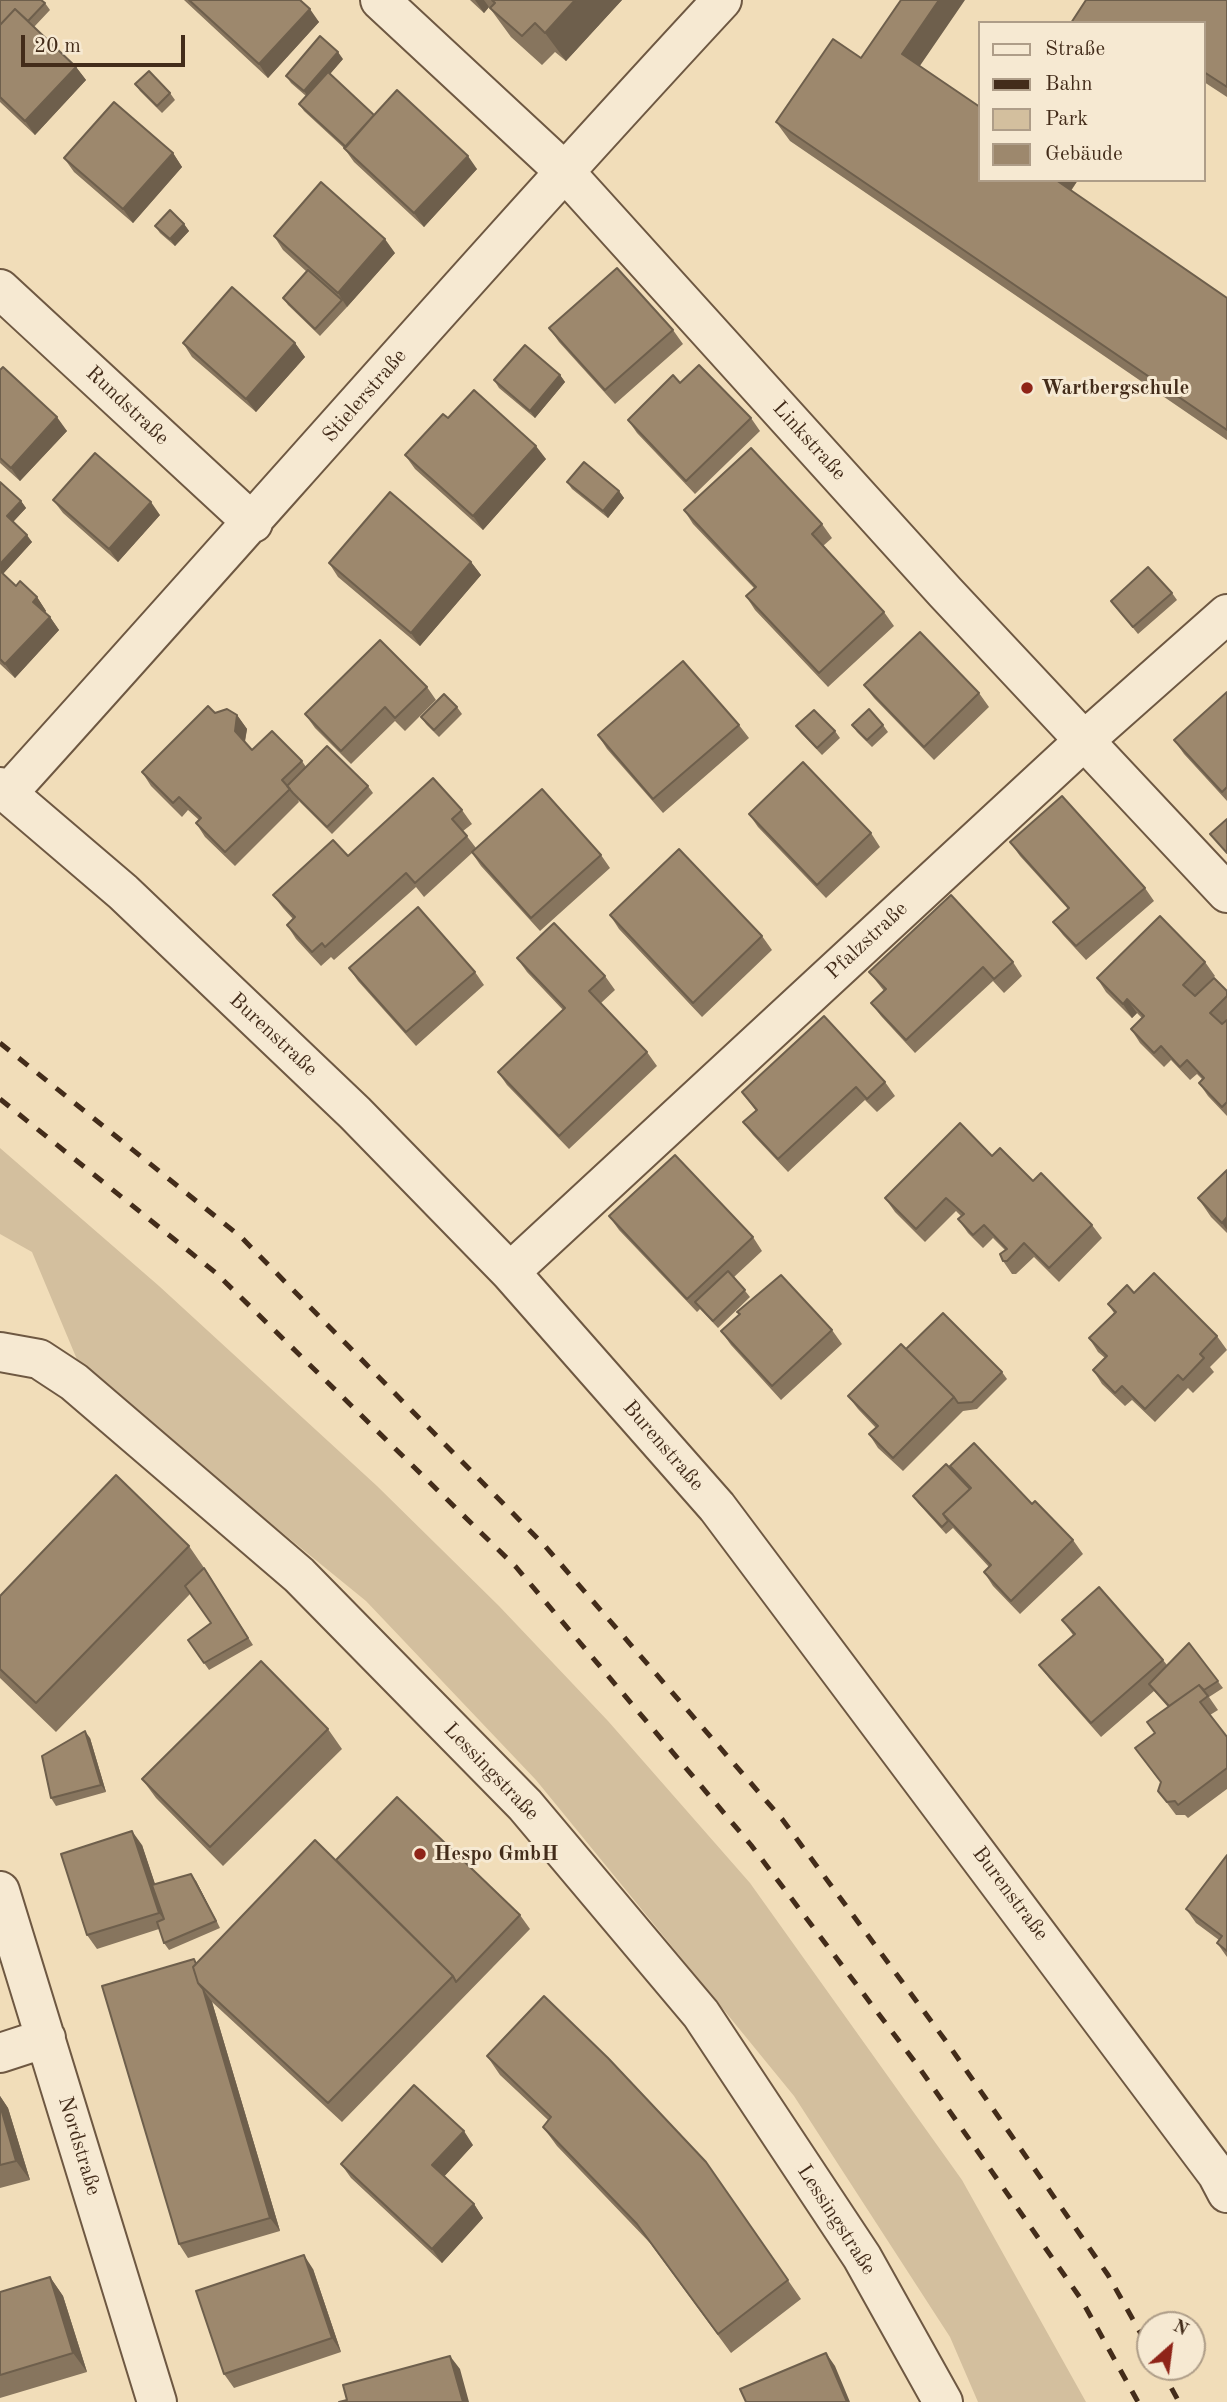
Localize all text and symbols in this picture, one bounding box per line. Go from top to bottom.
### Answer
scale bar [24,21,189,65]
legend [978,21,1206,182]
text: 20 m [34,36,81,57]
text: Straße [1045,39,1105,60]
text: Bahn [1045,74,1093,95]
text: Park [1045,109,1088,130]
text: Gebäude [1045,144,1123,165]
street label: Stielerstraße [318,344,412,448]
street label: Rundstraße [80,361,174,451]
place label: Wartbergschule [1041,375,1189,401]
marker: Wartbergschule [1019,380,1035,396]
street label: Linkstraße [767,396,851,486]
street label: Pfalzstraße [821,897,913,985]
street label: Burenstraße [224,988,322,1082]
street label: Burenstraße [617,1396,709,1496]
street label: Lessingstraße [438,1718,544,1826]
place label: Hespo GmbH [434,1841,558,1867]
street label: Burenstraße [966,1842,1054,1946]
marker: Hespo GmbH [412,1846,428,1862]
street label: Nordstraße [52,2093,106,2199]
street label: Lessingstraße [791,2160,881,2280]
north arrow [1136,2311,1206,2381]
text: N [1169,2317,1191,2341]

